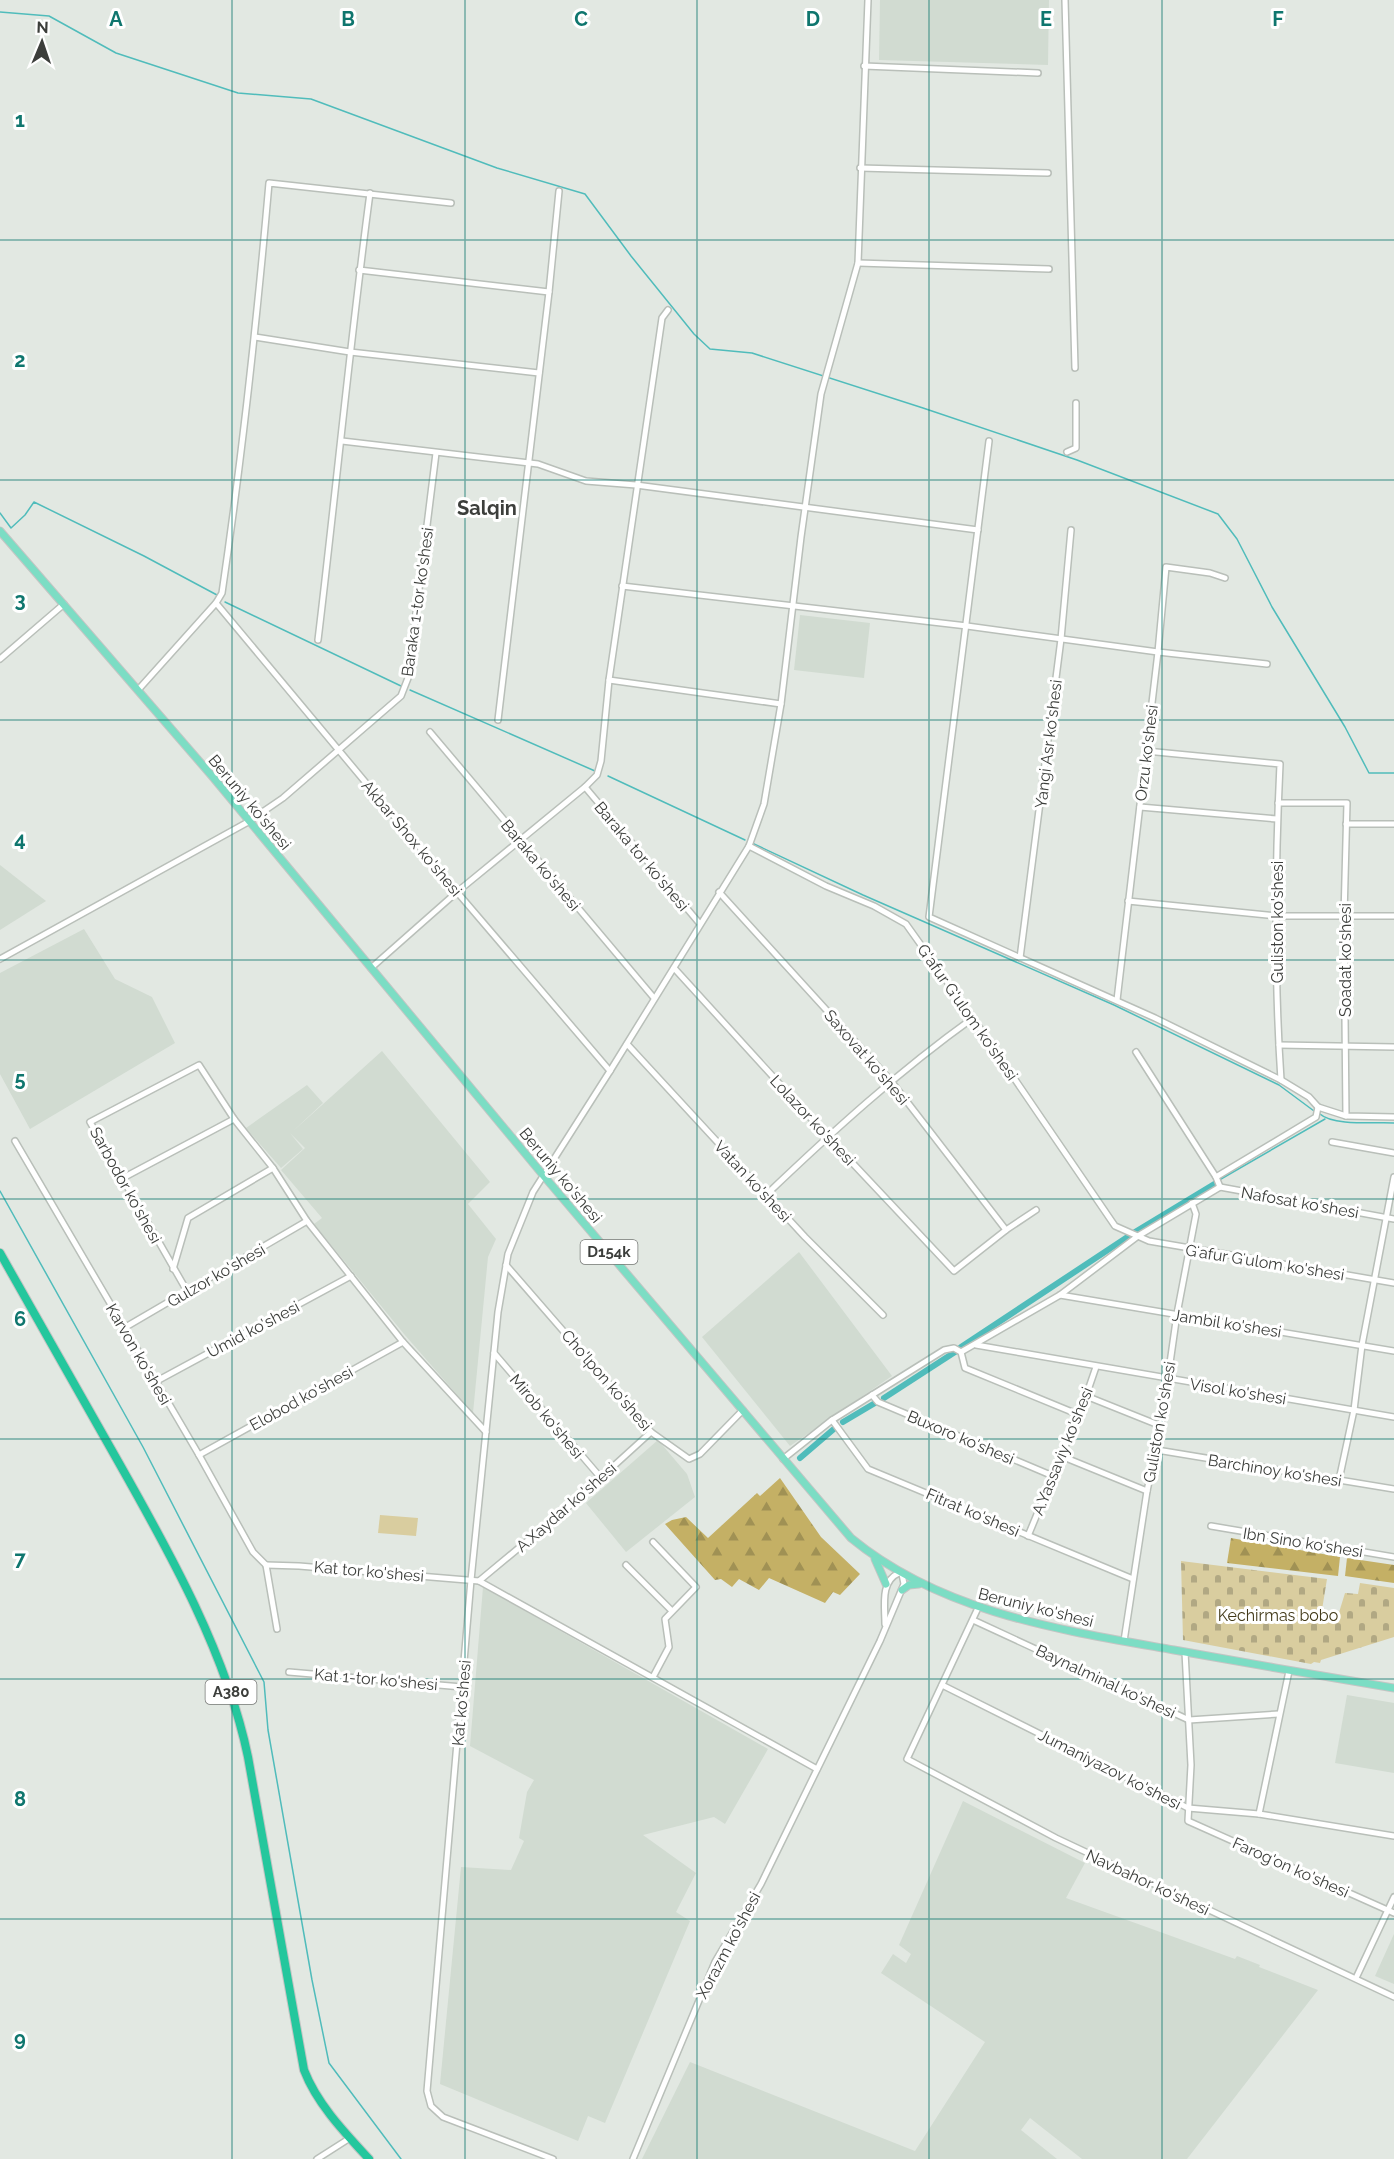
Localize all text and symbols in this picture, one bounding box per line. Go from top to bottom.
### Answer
text: A [109,7,123,31]
text: B [341,7,355,31]
text: C [574,7,588,31]
text: D [806,7,820,31]
text: E [1040,7,1052,31]
text: F [1272,7,1284,31]
north arrow [12,12,72,72]
text: N [36,18,49,37]
text: 1 [15,108,25,132]
text: 2 [14,348,26,372]
district label: Salqin [457,496,517,520]
street label: Baraka 1-tor ko'shesi [398,526,437,678]
text: 3 [14,588,26,612]
street label: Yangi Asr ko'shesi [1031,679,1066,810]
street label: Orzu ko'shesi [1131,704,1162,802]
street label: Beruniy ko'shesi [204,751,295,854]
street label: Akbar Shox ko'shesi [358,776,466,900]
street label: Baraka tor ko'shesi [590,798,693,915]
street label: Baraka ko'shesi [497,816,584,915]
text: 4 [14,827,26,851]
street label: Guliston ko'shesi [1268,861,1287,983]
street label: Soadat ko'shesi [1336,903,1355,1017]
street label: G'afur G'ulom ko'shesi [913,940,1022,1084]
street label: Saxovat ko'shesi [820,1006,913,1109]
text: 5 [14,1067,26,1091]
street label: Lolazor ko'shesi [766,1071,859,1169]
street label: Sarbodor ko'shesi [86,1124,165,1247]
street label: Beruniy ko'shesi [515,1124,606,1227]
street label: Vatan ko'shesi [710,1137,795,1226]
street label: Nafosat ko'shesi [1240,1183,1360,1222]
street label: Gulzor ko'shesi [164,1240,269,1311]
road number: D154k [580,1240,638,1264]
street label: Gʻafur Gʻulom ko'shesi [1184,1241,1346,1284]
street label: Umid ko'shesi [204,1297,303,1362]
street label: Karvon ko'shesi [102,1300,175,1408]
street label: Jambil ko'shesi [1171,1305,1283,1342]
text: 6 [14,1307,26,1331]
street label: Cho'lpon ko'shesi [558,1326,656,1435]
street label: Guliston ko'shesi [1139,1360,1179,1484]
street label: Elobod ko'shesi [246,1362,356,1435]
street label: Mirob ko'shesi [506,1370,587,1462]
street label: Visol ko'shesi [1188,1374,1288,1409]
street label: A.Yassaviy ko'shesi [1028,1384,1097,1518]
street label: Buxoro ko'shesi [904,1406,1017,1469]
street label: Barchinoy ko'shesi [1207,1451,1343,1490]
street label: A.Xaydar ko'shesi [512,1459,620,1556]
street label: Fitrat ko'shesi [923,1484,1023,1541]
street label: Ibn Sino ko'shesi [1242,1524,1364,1561]
text: 7 [14,1547,26,1571]
street label: Kat tor ko'shesi [313,1557,425,1586]
street label: Beruniy ko'shesi [976,1584,1096,1631]
park label: Kechirmas bobo [1218,1606,1338,1625]
street label: Baynalminal ko'shesi [1033,1641,1179,1722]
street label: Kat ko'shesi [448,1659,475,1747]
street label: Kat 1-tor ko'shesi [313,1665,438,1694]
road number: A380 [206,1680,256,1704]
street label: Jumaniyazov ko'shesi [1035,1725,1184,1814]
text: 8 [14,1787,26,1811]
street label: Farog'on ko'shesi [1230,1833,1352,1902]
street label: Navbahor ko'shesi [1083,1846,1213,1919]
street label: Xorazm ko'shesi [692,1889,765,2002]
text: 9 [14,2027,26,2051]

